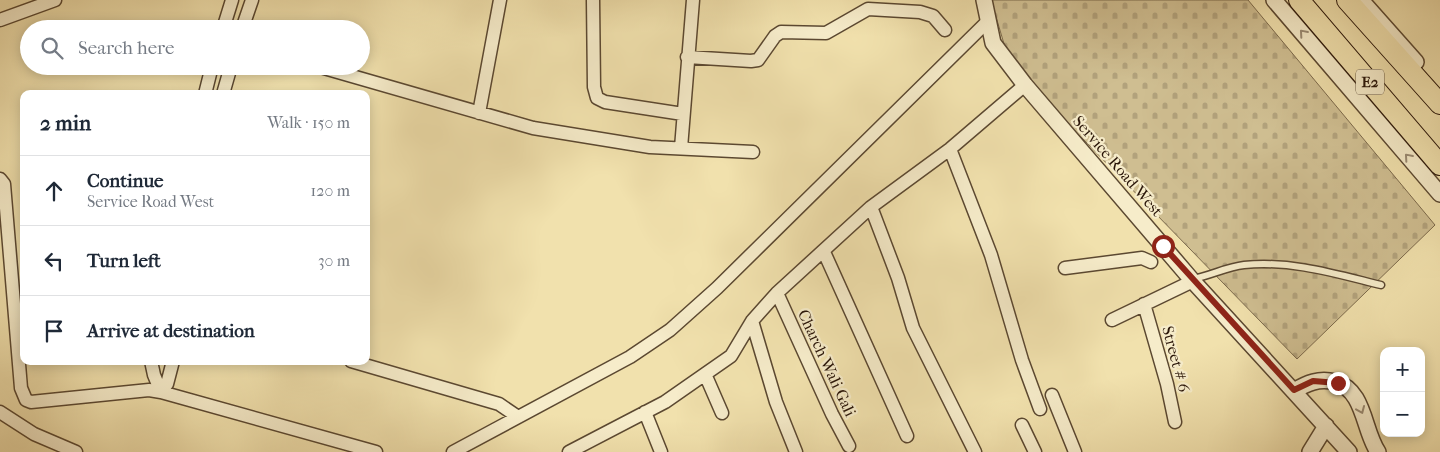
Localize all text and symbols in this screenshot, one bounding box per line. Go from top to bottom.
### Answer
search box [20,20,370,75]
one-way arrow [1299,30,1308,39]
icon: search [38,34,66,62]
text: Search here [78,37,174,59]
road number: E2 [1356,70,1384,94]
text: 2 min [40,111,91,135]
street label: Service Road West [1069,112,1167,220]
text: Walk · 150 m [267,113,350,132]
one-way arrow [1406,154,1414,163]
text: Continue [87,170,163,192]
icon: ahead [40,177,68,205]
text: 120 m [311,181,350,200]
text: Service Road West [87,192,214,211]
route start [1152,235,1175,258]
icon: left [40,247,68,275]
text: Turn left [87,250,161,272]
text: 30 m [318,251,350,270]
street label: Charch Wali Gali [794,307,860,420]
icon: arrive [40,317,68,345]
text: Arrive at destination [87,320,255,342]
street label: Street # 6 [1158,324,1194,395]
map controls [1380,347,1425,437]
button: + [1380,347,1425,392]
route end [1327,372,1350,395]
button: − [1380,392,1425,437]
one-way arrow [1354,405,1365,414]

